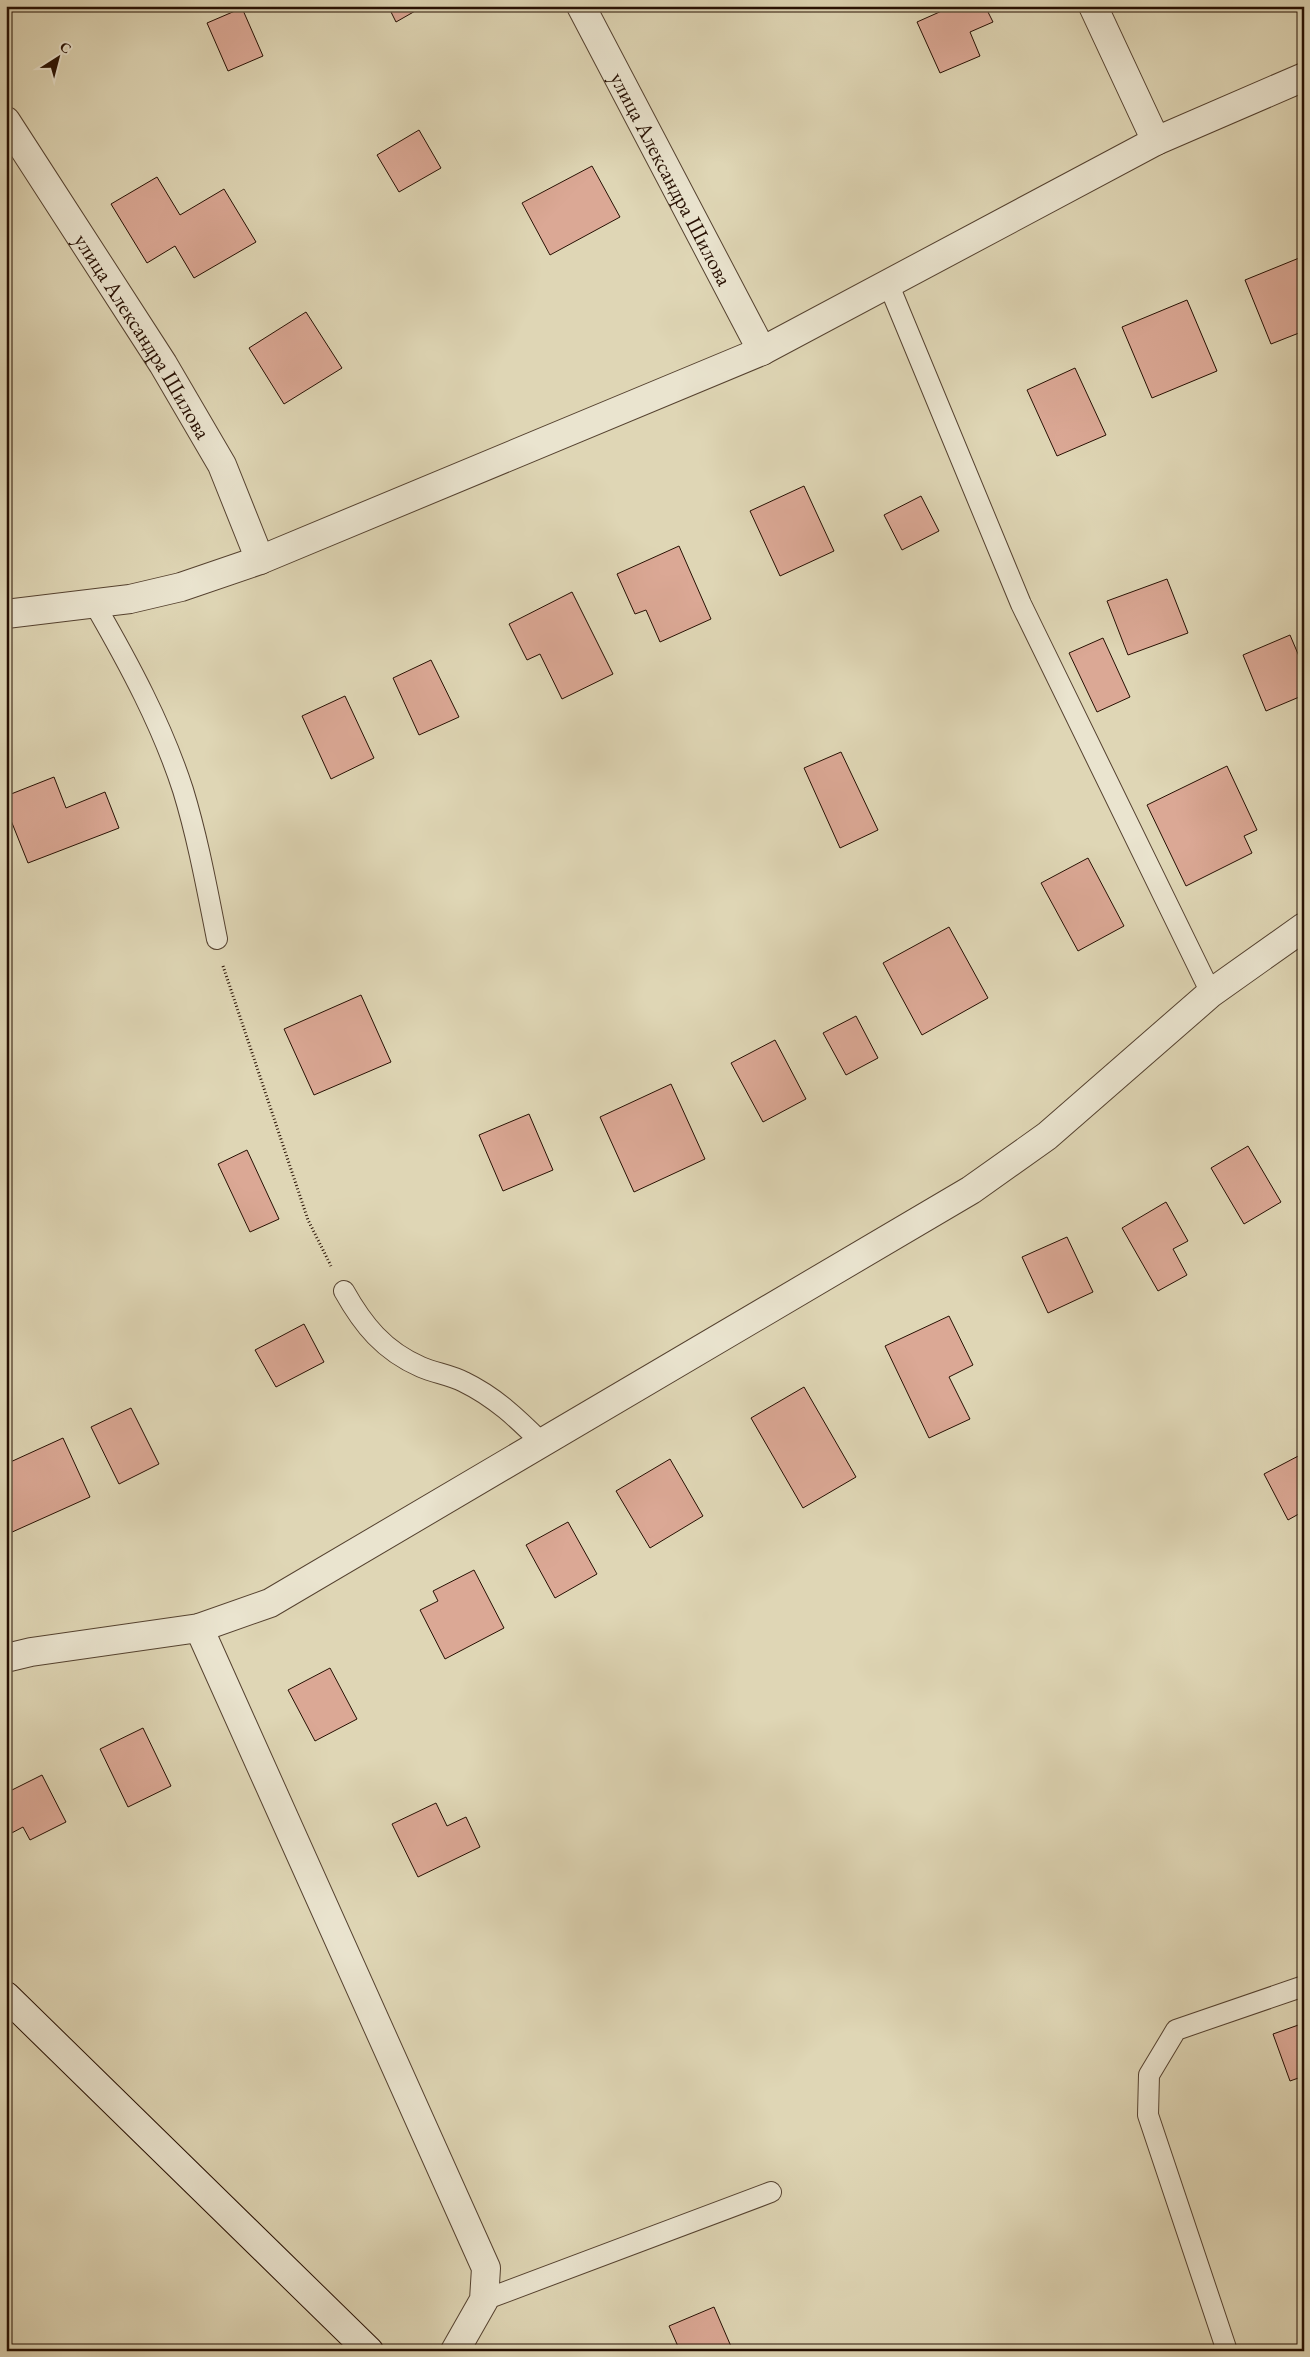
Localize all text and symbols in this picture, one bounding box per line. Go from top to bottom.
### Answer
north arrow [32,32,82,82]
text: С [56,37,75,58]
street label: улица Александра Шилова [604,67,740,291]
street label: улица Александра Шилова [68,228,218,444]

